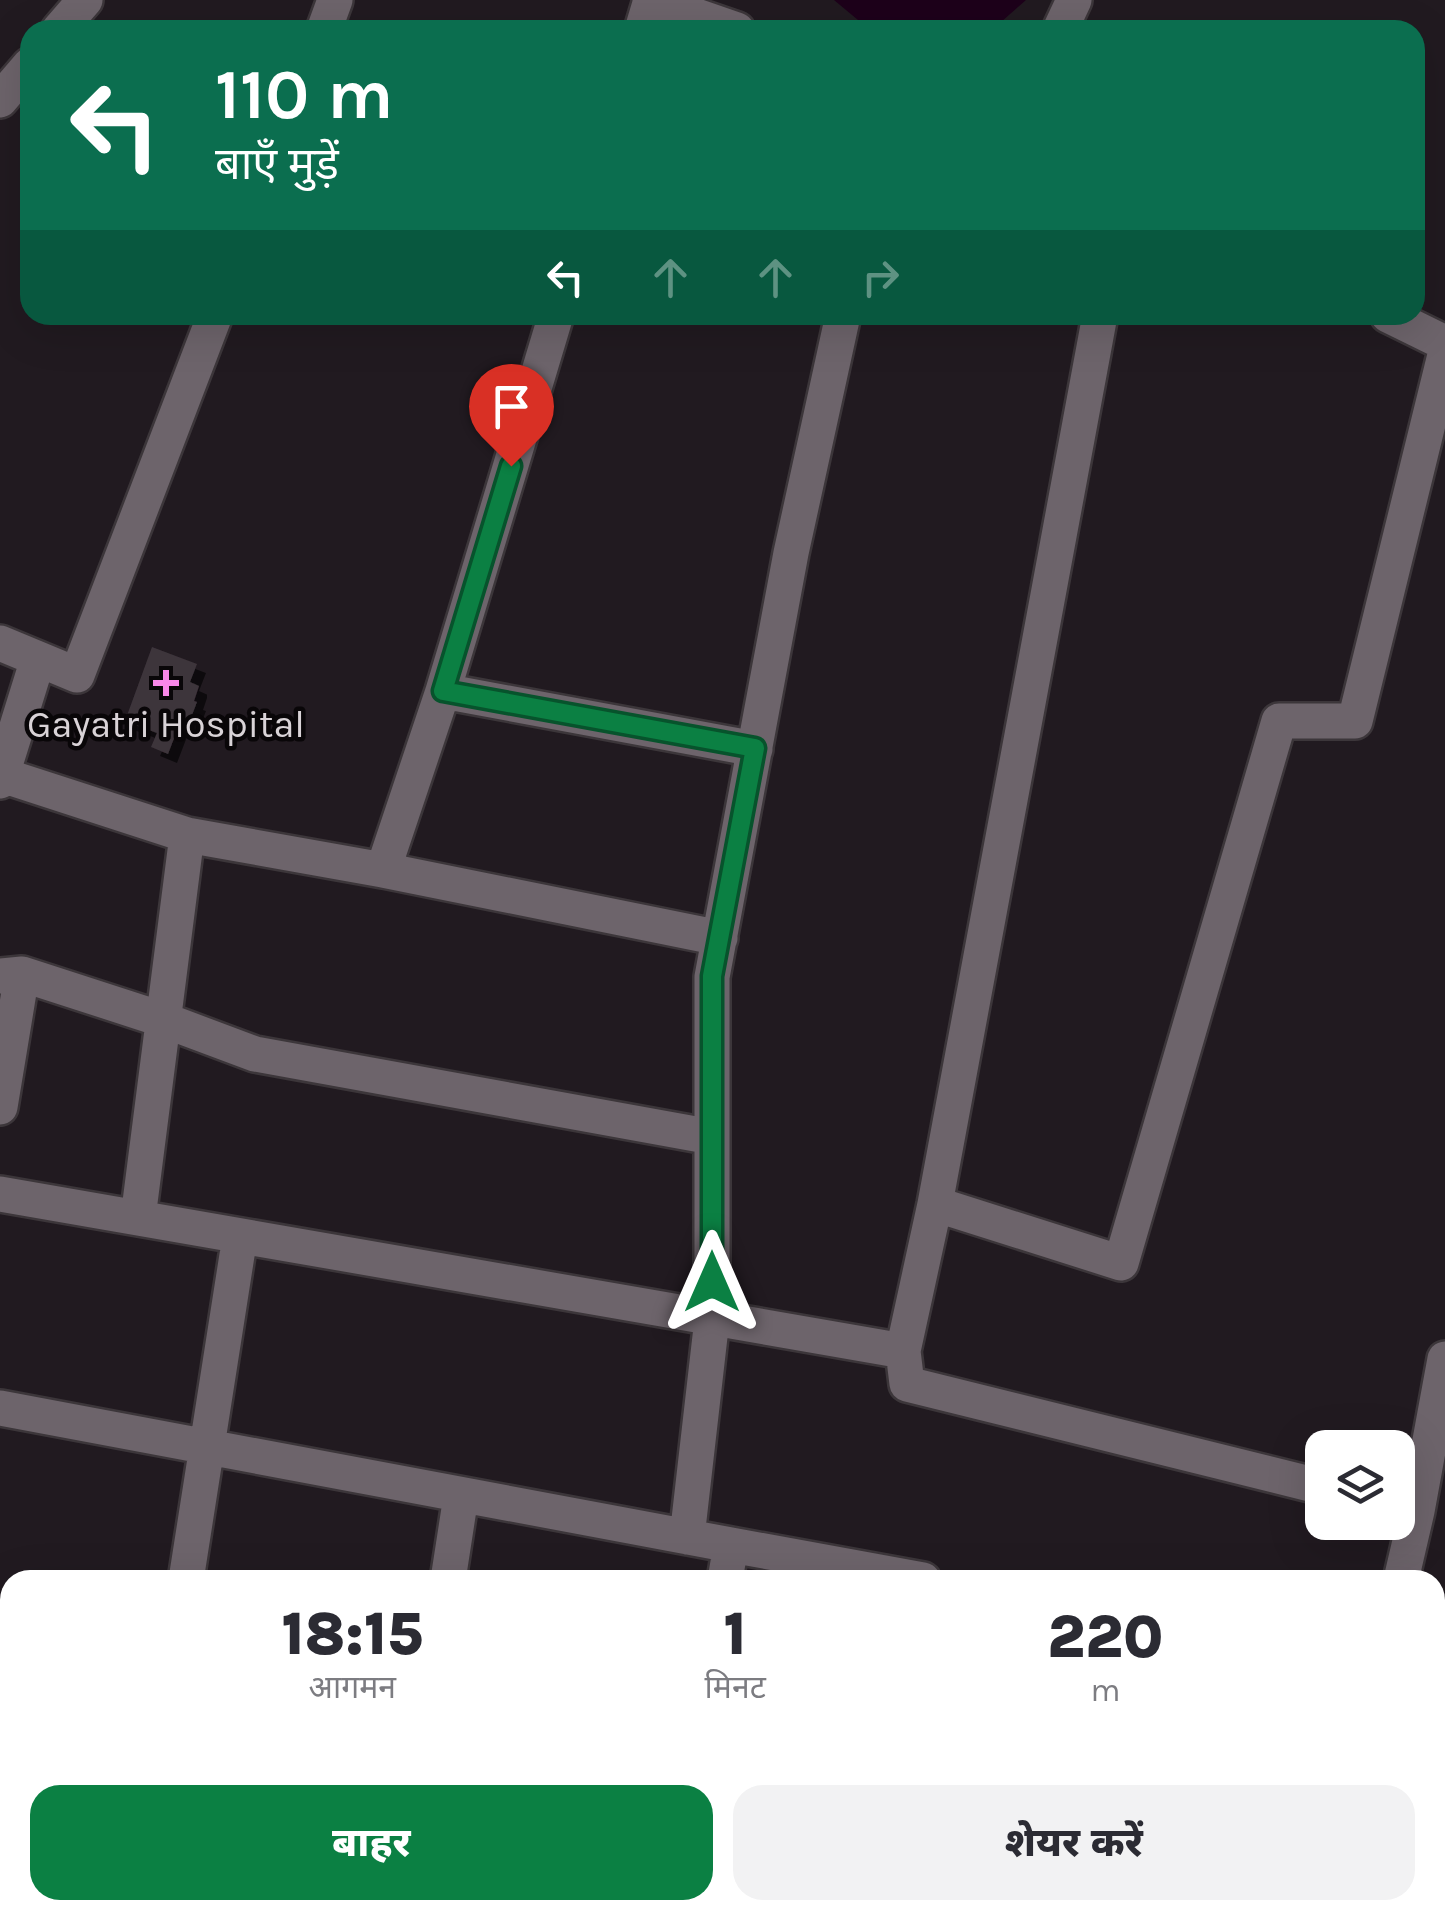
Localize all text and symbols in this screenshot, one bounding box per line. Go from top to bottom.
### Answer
text: 110 m [215,54,393,136]
icon: left [50,60,180,190]
text: बाएँ मुड़ें [215,138,339,190]
icon: left [538,250,593,305]
icon: ahead [643,250,698,305]
icon: ahead [748,250,803,305]
icon: right [853,250,908,305]
pin [469,364,554,467]
icon: arrive [484,379,539,434]
marker: Gayatri Hospital [153,670,179,696]
place label: Gayatri Hospital [27,702,305,747]
position arrow [660,1230,764,1334]
map controls [1305,1430,1415,1540]
button: layers [1305,1430,1415,1540]
text: 18:15 [281,1599,423,1669]
text: 1 [724,1599,747,1669]
text: 220 [1047,1602,1164,1672]
text: आगमन [308,1669,396,1706]
text: मिनट [704,1669,766,1706]
text: m [1090,1672,1120,1709]
button: बाहर [30,1785,713,1900]
button: शेयर करें [733,1785,1415,1900]

